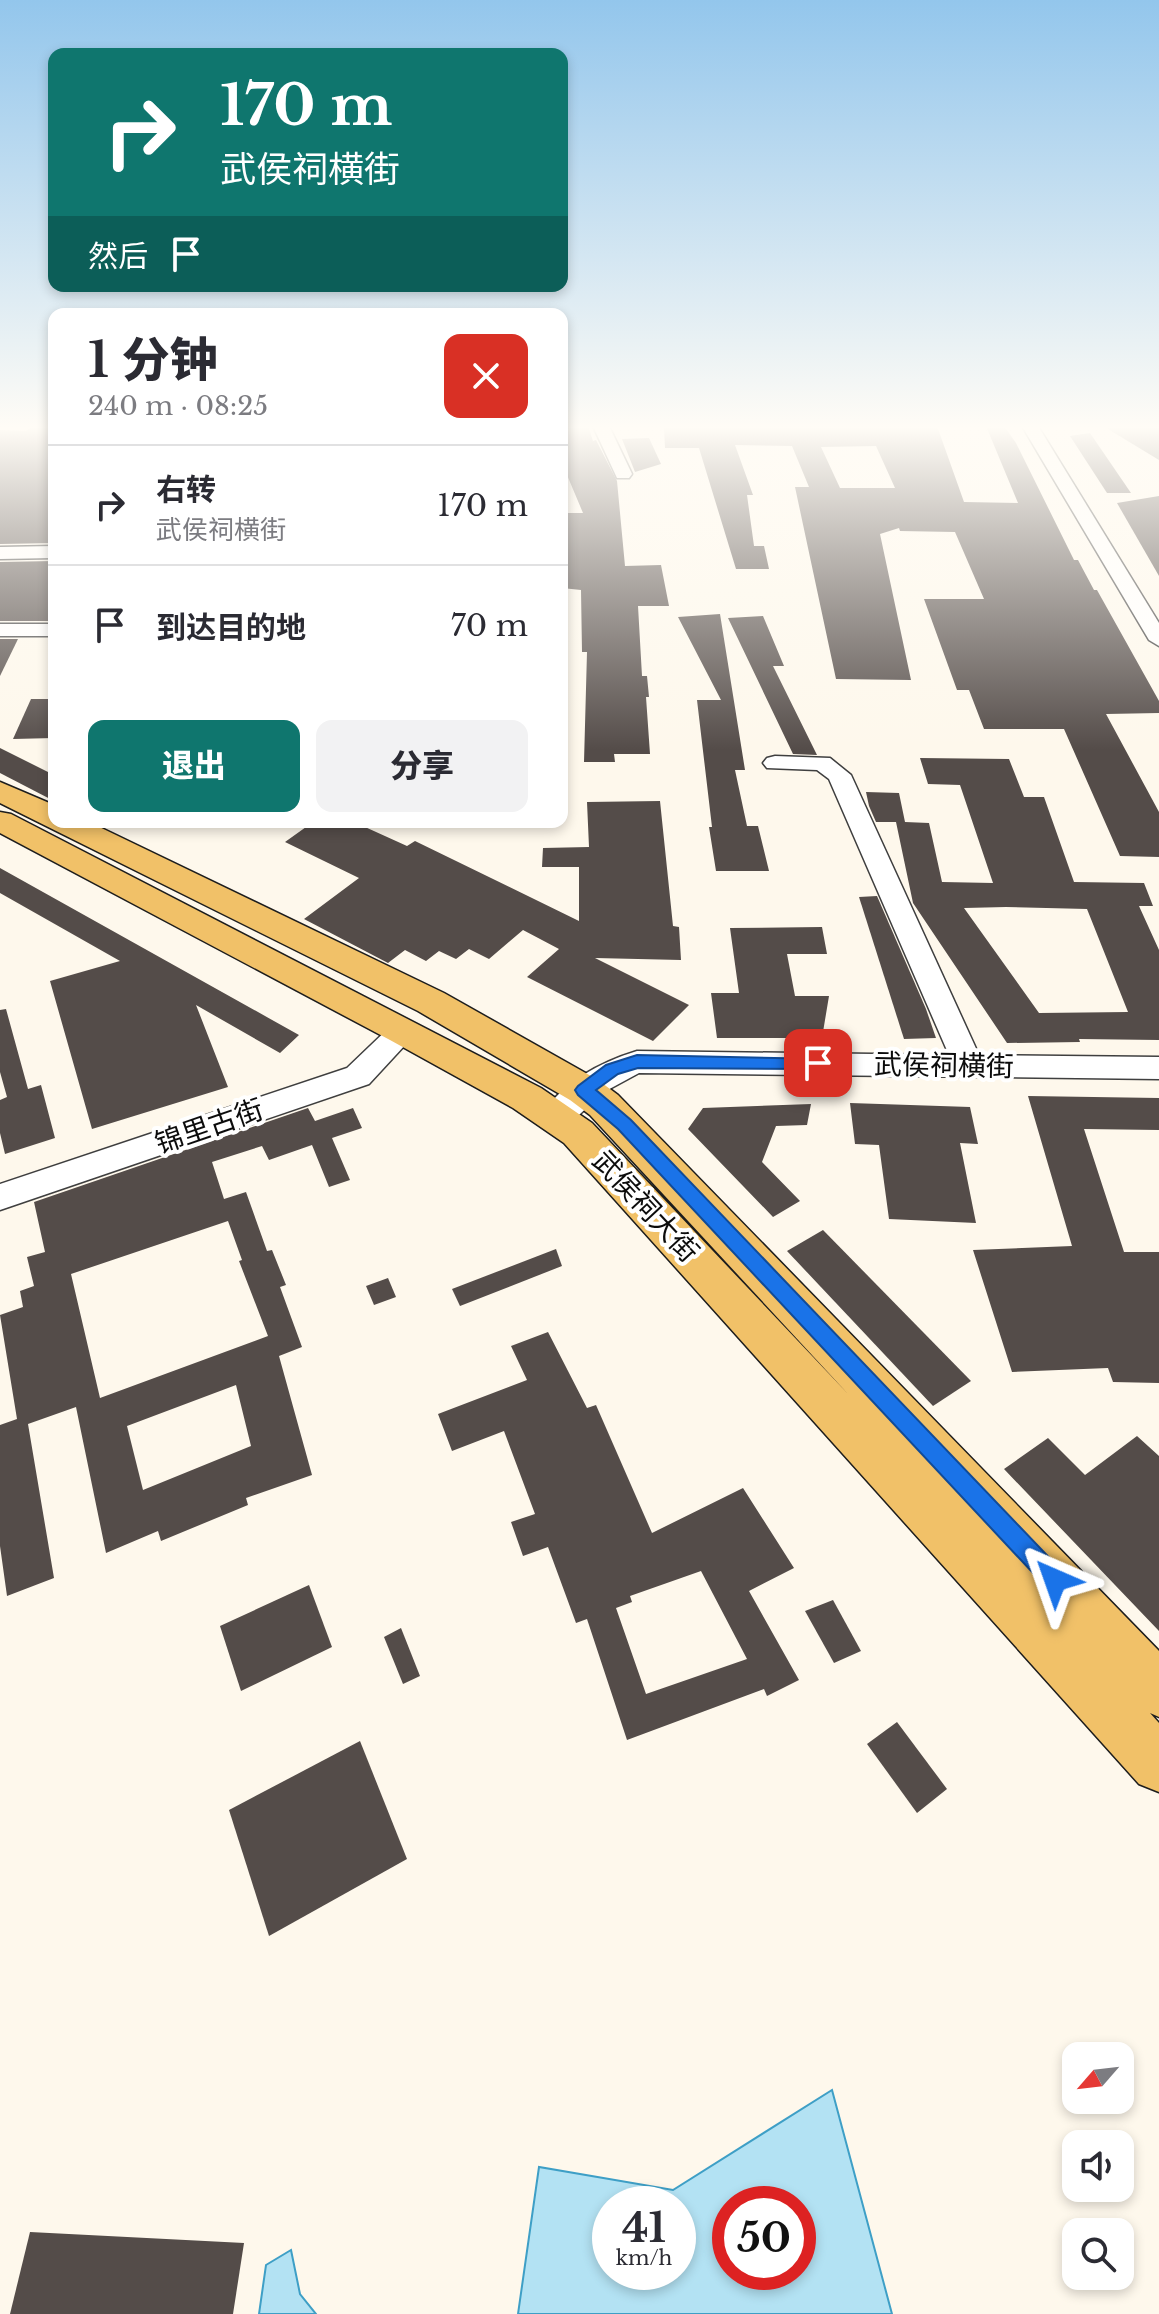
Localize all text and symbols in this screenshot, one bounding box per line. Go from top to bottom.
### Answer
text: 170 m [220,71,392,140]
icon: right [88,80,192,184]
text: 武侯祠横街 [220,147,400,192]
icon: arrive [164,232,208,276]
text: 然后 [88,238,148,275]
text: 1 分钟 [88,330,218,390]
button: close [444,334,528,418]
text: 240 m · 08:25 [88,390,268,422]
text: 右转 [156,471,216,508]
icon: right [88,483,132,527]
text: 170 m [437,487,528,524]
text: 武侯祠横街 [156,514,286,546]
icon: arrive [88,603,132,647]
text: 70 m [451,607,528,644]
text: 到达目的地 [156,609,306,646]
button: 退出 [88,720,300,812]
button: 分享 [316,720,528,812]
pin [784,1029,852,1097]
icon: arrive [796,1041,840,1085]
street label: 武侯祠横街 [874,1047,1014,1084]
street label: 锦里古街 [151,1092,268,1161]
street label: 武侯祠大街 [585,1143,706,1269]
position arrow [1013,1538,1097,1622]
north arrow [1062,2042,1134,2114]
map controls [1062,2042,1134,2290]
button: sound [1062,2130,1134,2202]
speed limit sign: 50 [712,2186,816,2290]
text: 41 [622,2203,666,2253]
button: search [1062,2218,1134,2290]
text: km/h [616,2246,672,2270]

